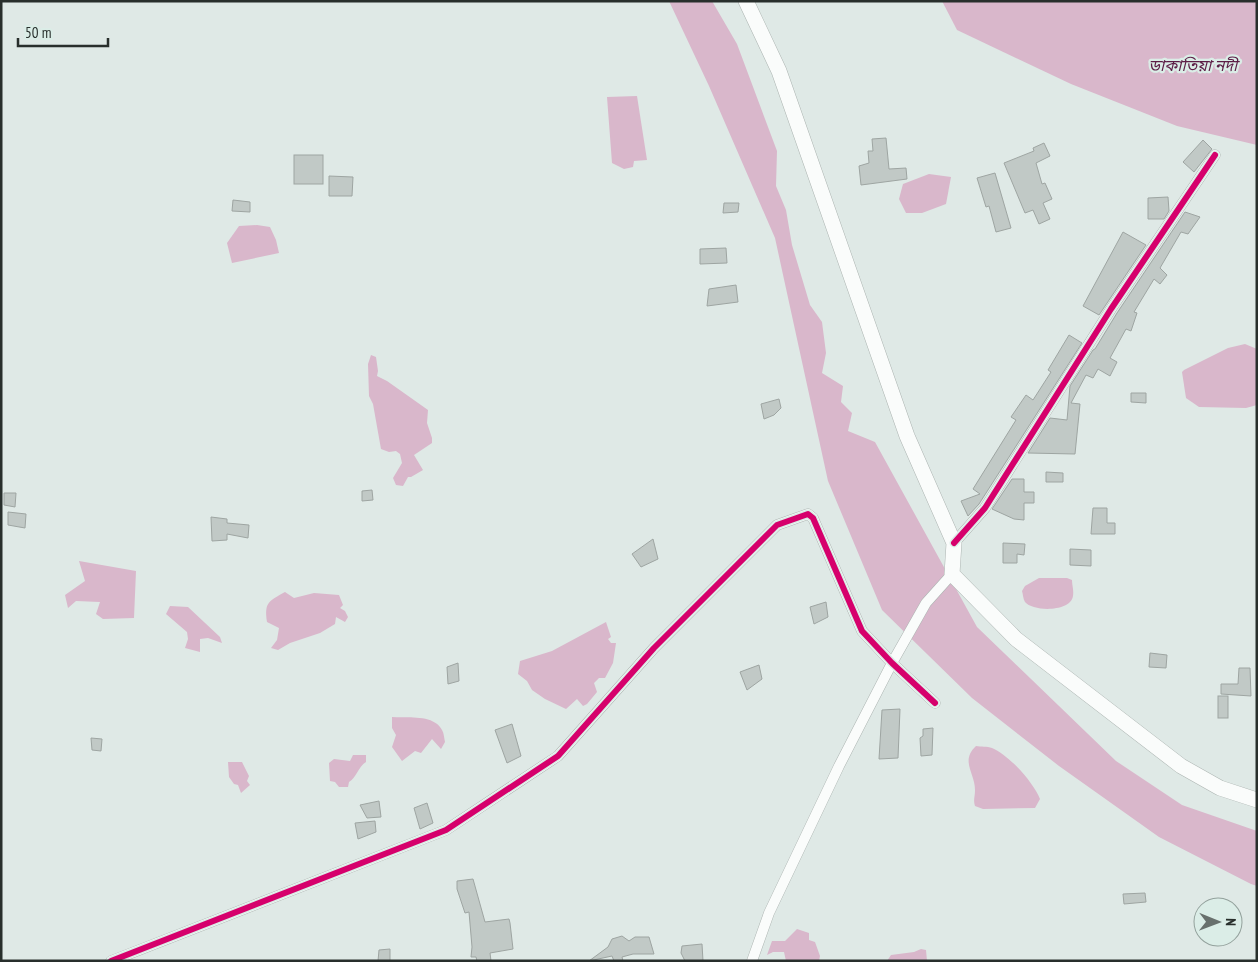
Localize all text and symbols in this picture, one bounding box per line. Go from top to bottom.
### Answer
scale bar [18,15,108,47]
text: 50 m [25,23,51,42]
water label: ডাকাতিয়া নদী [1149,55,1240,75]
north arrow [1193,897,1243,947]
text: N [1222,918,1240,926]

